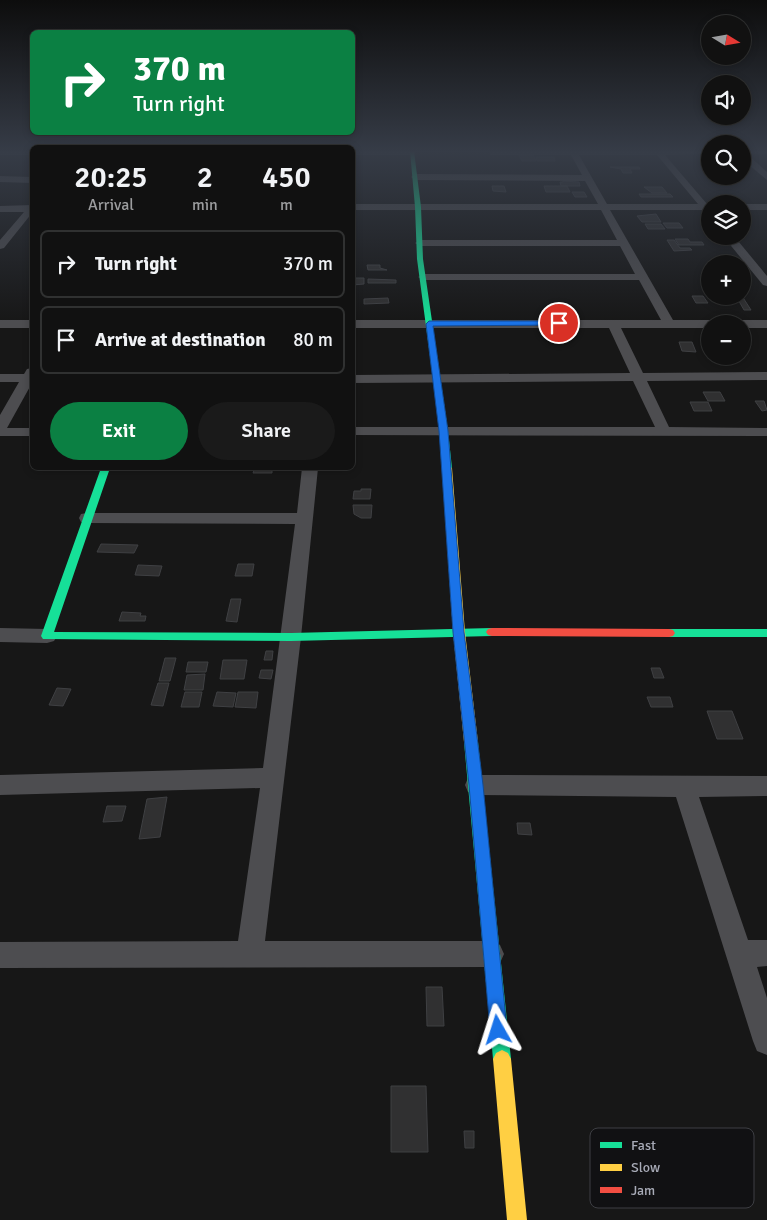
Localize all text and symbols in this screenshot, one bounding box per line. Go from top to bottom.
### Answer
north arrow [701,15,751,65]
map controls [701,15,751,365]
text: 370 m [133,47,226,90]
icon: right [50,50,115,115]
button: sound [701,75,751,125]
text: Turn right [133,90,225,117]
button: search [701,135,751,185]
text: 20:25 [74,159,148,196]
text: 2 [197,159,213,196]
text: 450 [262,159,311,196]
text: Arrival [88,195,134,215]
text: min [192,195,218,215]
text: m [280,195,293,215]
button: layers [701,195,751,245]
icon: right [52,250,80,278]
text: Turn right [95,252,177,276]
text: 370 m [283,252,333,276]
button: + [701,255,751,305]
pin [538,302,580,344]
icon: arrive [545,309,573,337]
button: − [701,315,751,365]
icon: arrive [52,326,80,354]
text: Arrive at destination [95,328,266,352]
text: 80 m [293,328,333,352]
button: Exit [50,402,188,460]
button: Share [198,402,335,460]
position arrow [471,1003,523,1055]
legend [590,1128,754,1208]
text: Fast [631,1137,656,1154]
text: Slow [631,1159,660,1176]
text: Jam [631,1182,655,1199]

